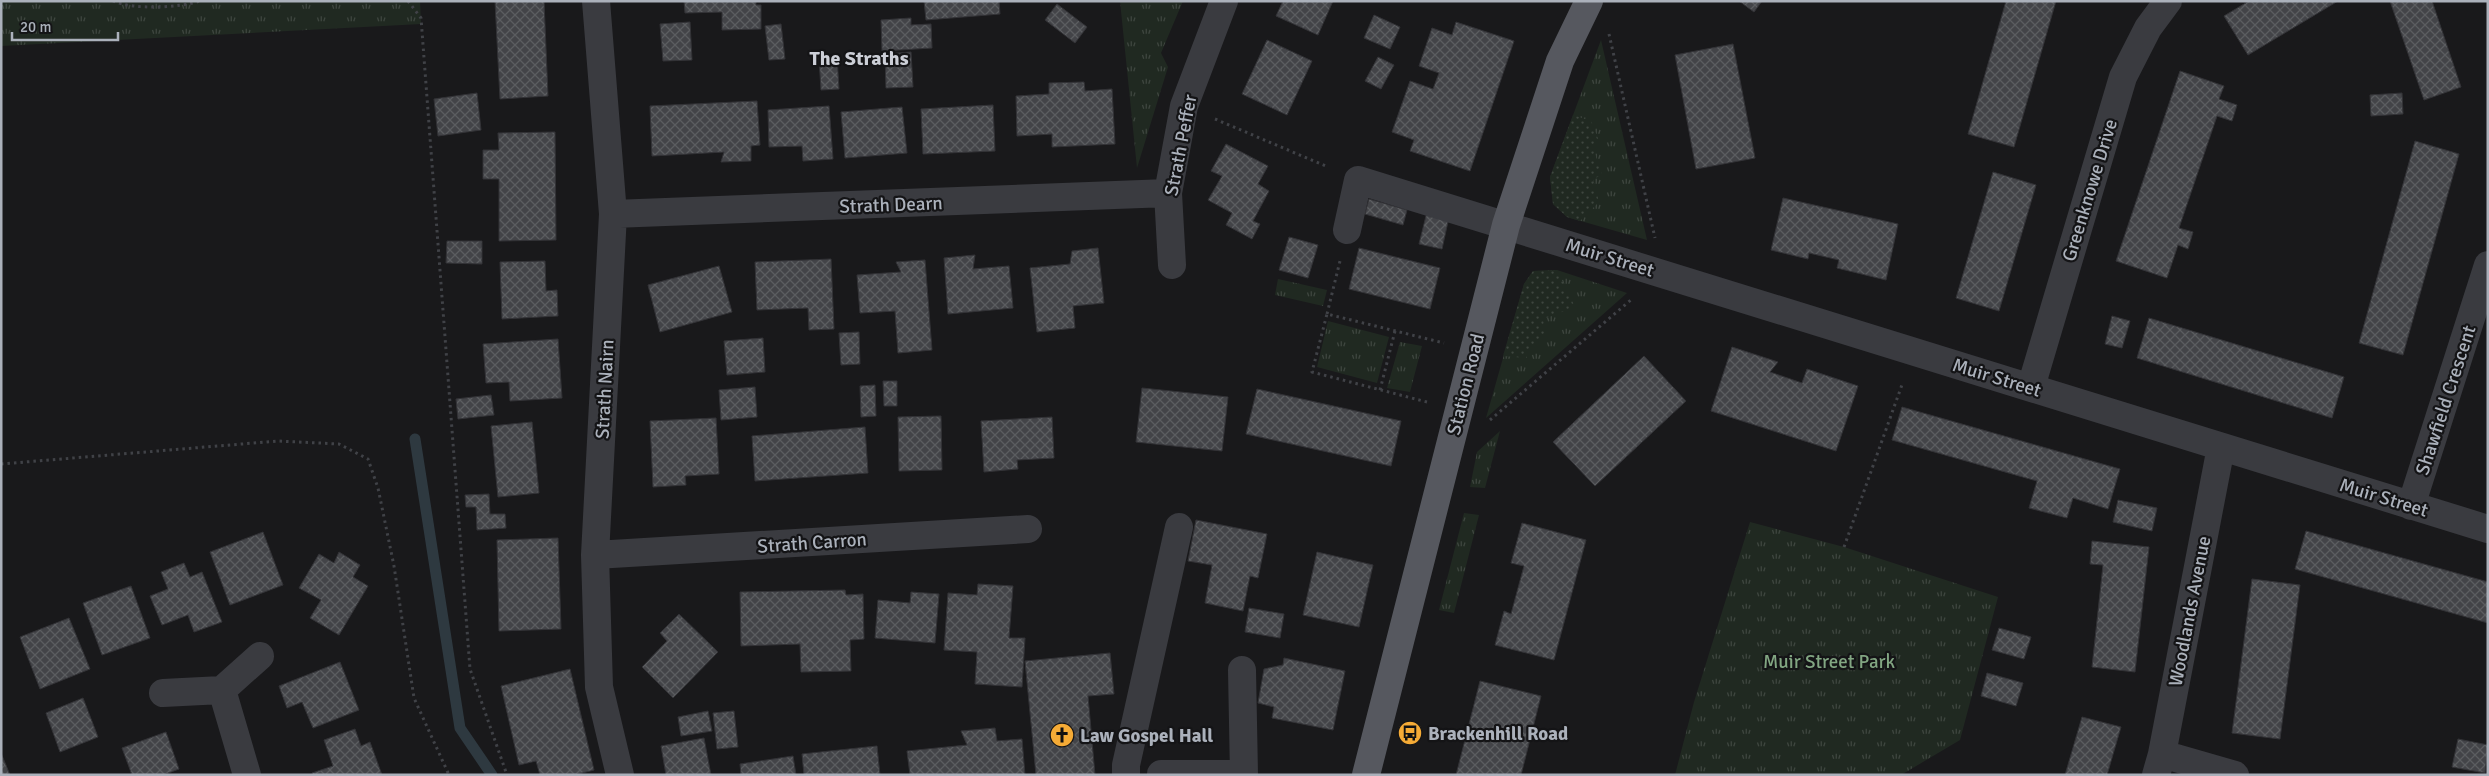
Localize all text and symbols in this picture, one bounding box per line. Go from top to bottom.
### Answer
scale bar [12,10,119,42]
text: 20 m [20,18,51,36]
district label: The Straths [809,46,909,71]
street label: Strath Peffer [1159,92,1203,198]
street label: Greenknowe Drive [2057,116,2123,264]
street label: Strath Dearn [839,191,943,219]
street label: Muir Street [1562,233,1657,283]
street label: Shawfield Crescent [2410,322,2482,478]
street label: Station Road [1442,331,1490,437]
street label: Strath Nairn [590,339,620,439]
street label: Muir Street [1949,353,2044,403]
street label: Muir Street [2336,473,2431,523]
street label: Strath Carron [757,527,868,559]
street label: Woodlands Avenue [2164,534,2216,688]
park label: Muir Street Park [1763,650,1896,674]
bus stop icon: Brackenhill Road [1397,720,1423,746]
church icon: Law Gospel Hall [1049,722,1075,748]
place label: Brackenhill Road [1428,722,1568,746]
place label: Law Gospel Hall [1080,724,1213,748]

